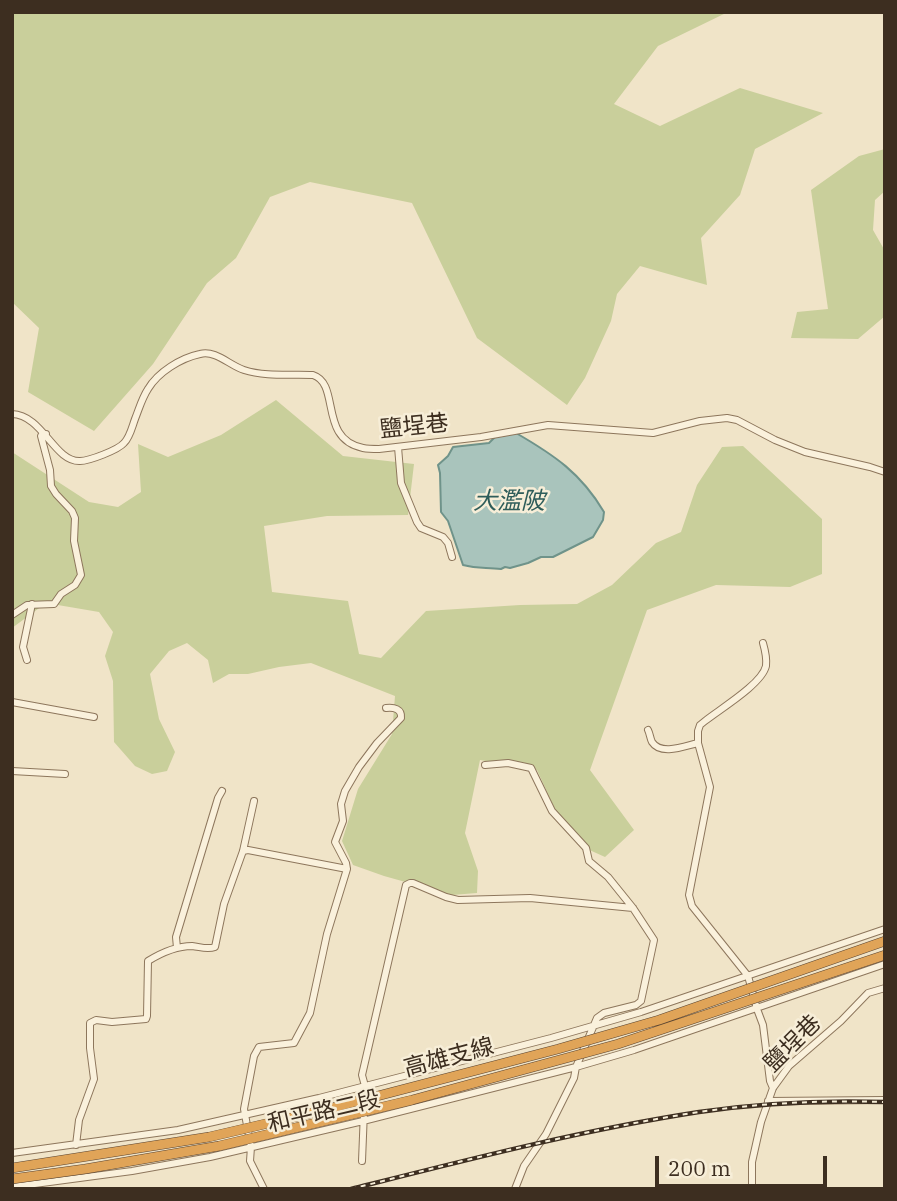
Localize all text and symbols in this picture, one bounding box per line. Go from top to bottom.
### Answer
street label: 鹽埕巷 [378,410,450,444]
water label: 大濫陂 [473,488,545,516]
street label: 鹽埕巷 [759,1010,827,1078]
street label: 高雄支線 [401,1033,497,1083]
street label: 和平路二段 [265,1086,383,1138]
scale bar [659,1142,830,1186]
text: 200 m [668,1154,731,1182]

